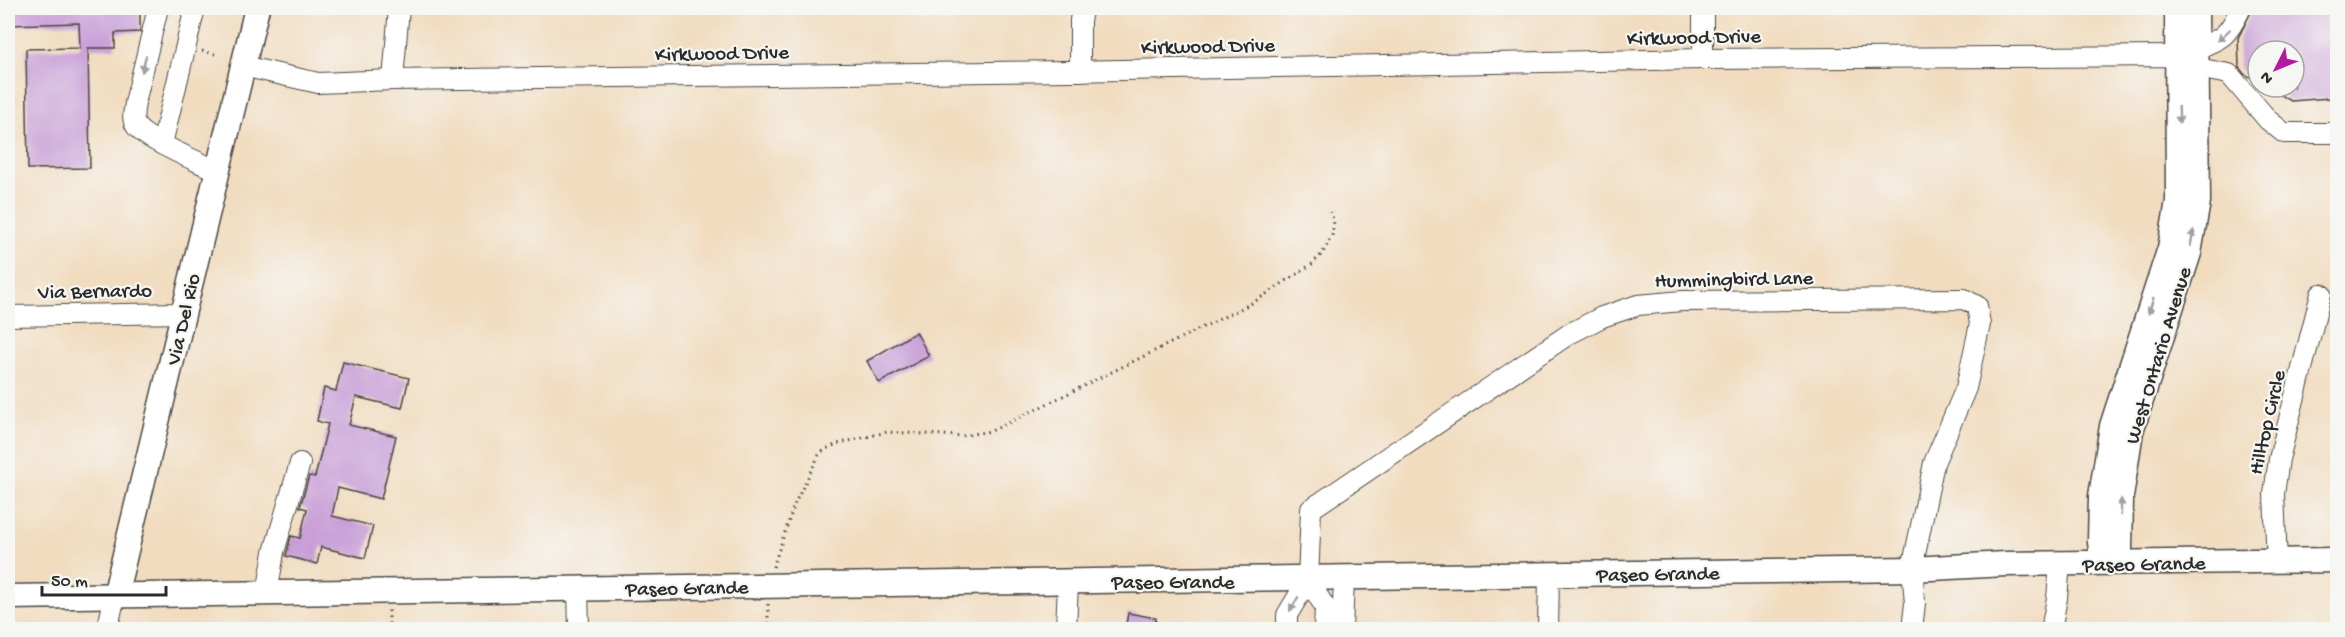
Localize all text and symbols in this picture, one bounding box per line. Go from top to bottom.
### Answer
street label: Kirkwood Drive [1627,26,1762,53]
one-way arrow [2216,28,2231,42]
street label: Kirkwood Drive [1141,35,1276,62]
north arrow [2246,39,2306,99]
street label: Kirkwood Drive [655,42,790,69]
one-way arrow [138,55,148,74]
text: N [2257,66,2278,87]
one-way arrow [2174,105,2183,124]
one-way arrow [2188,228,2197,247]
street label: West Ontario Avenue [2122,263,2200,448]
street label: Hummingbird Lane [1655,268,1815,295]
street label: Via Del Rio [162,271,208,369]
street label: Via Bernardo [37,280,152,307]
one-way arrow [2145,297,2155,315]
street label: Hilltop Circle [2245,367,2294,478]
one-way arrow [2116,497,2126,516]
street label: Paseo Grande [2081,553,2207,580]
scale bar [42,559,166,597]
street label: Paseo Grande [1595,563,1721,590]
text: 50 m [51,572,88,593]
street label: Paseo Grande [1110,572,1236,597]
street label: Paseo Grande [624,577,750,604]
one-way arrow [1289,596,1300,612]

